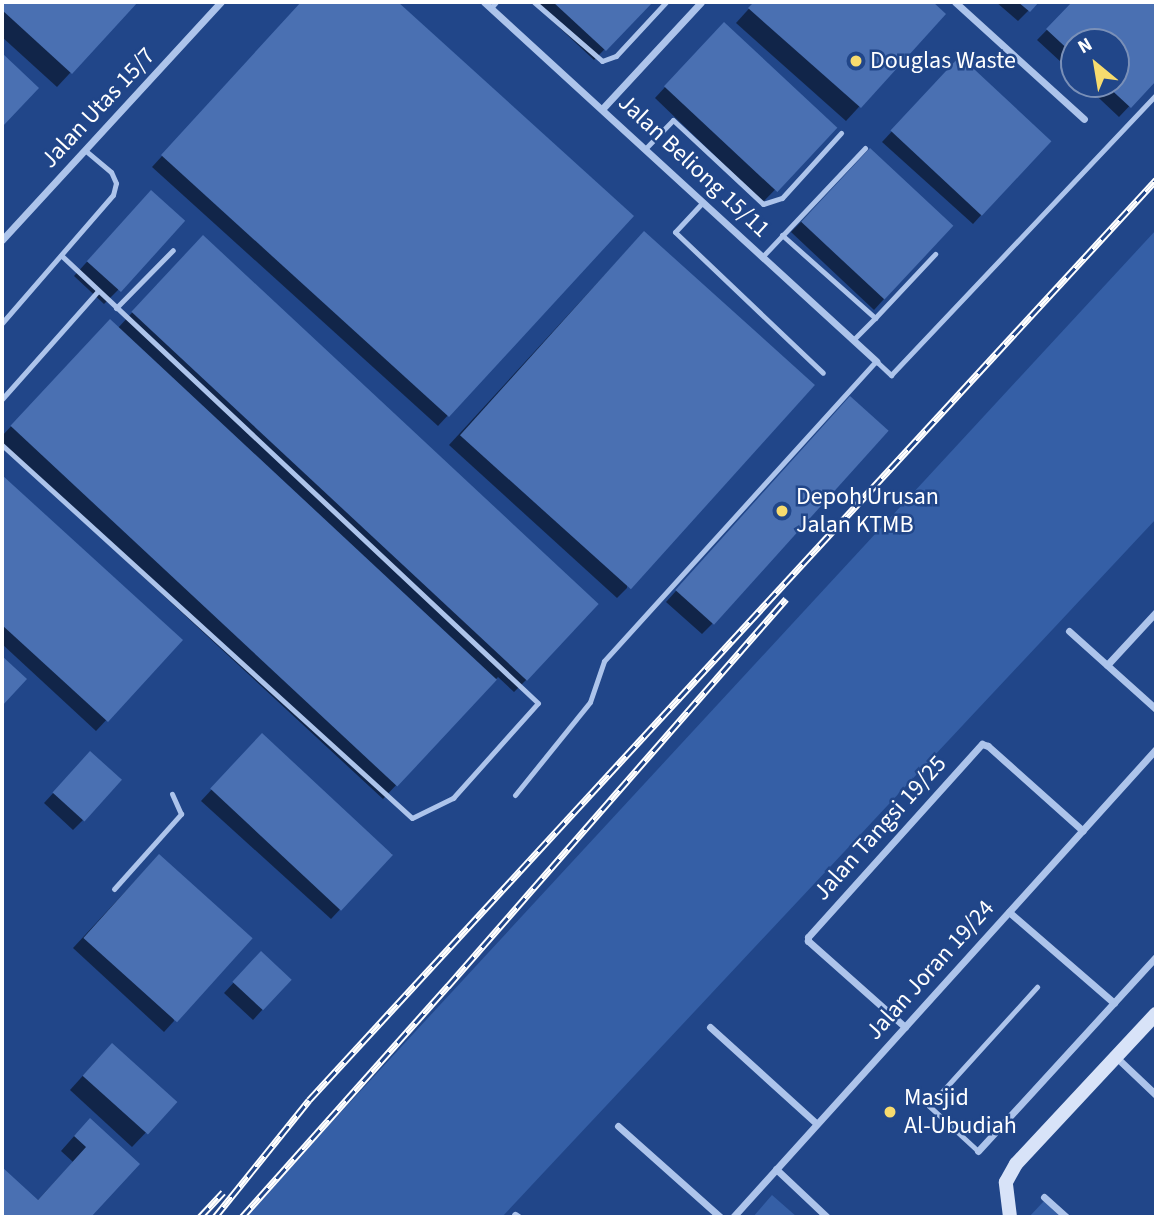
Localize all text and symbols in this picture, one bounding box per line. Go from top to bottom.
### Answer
north arrow [1060,28,1130,98]
text: N [1073,31,1097,61]
street label: Jalan Utas 15/7 [35,42,161,174]
place label: Douglas Waste [870,47,1016,75]
marker: Douglas Waste [848,53,864,69]
street label: Jalan Beliong 15/11 [612,88,776,244]
place label: Depoh Urusan Jalan KTMB [796,483,939,539]
marker: Depoh Urusan Jalan KTMB [774,503,790,519]
street label: Jalan Tangsi 19/25 [807,750,953,906]
street label: Jalan Joran 19/24 [860,894,1000,1046]
place label: Masjid Al-Ubudiah [904,1084,1017,1140]
marker: Masjid Al-Ubudiah [882,1104,898,1120]

